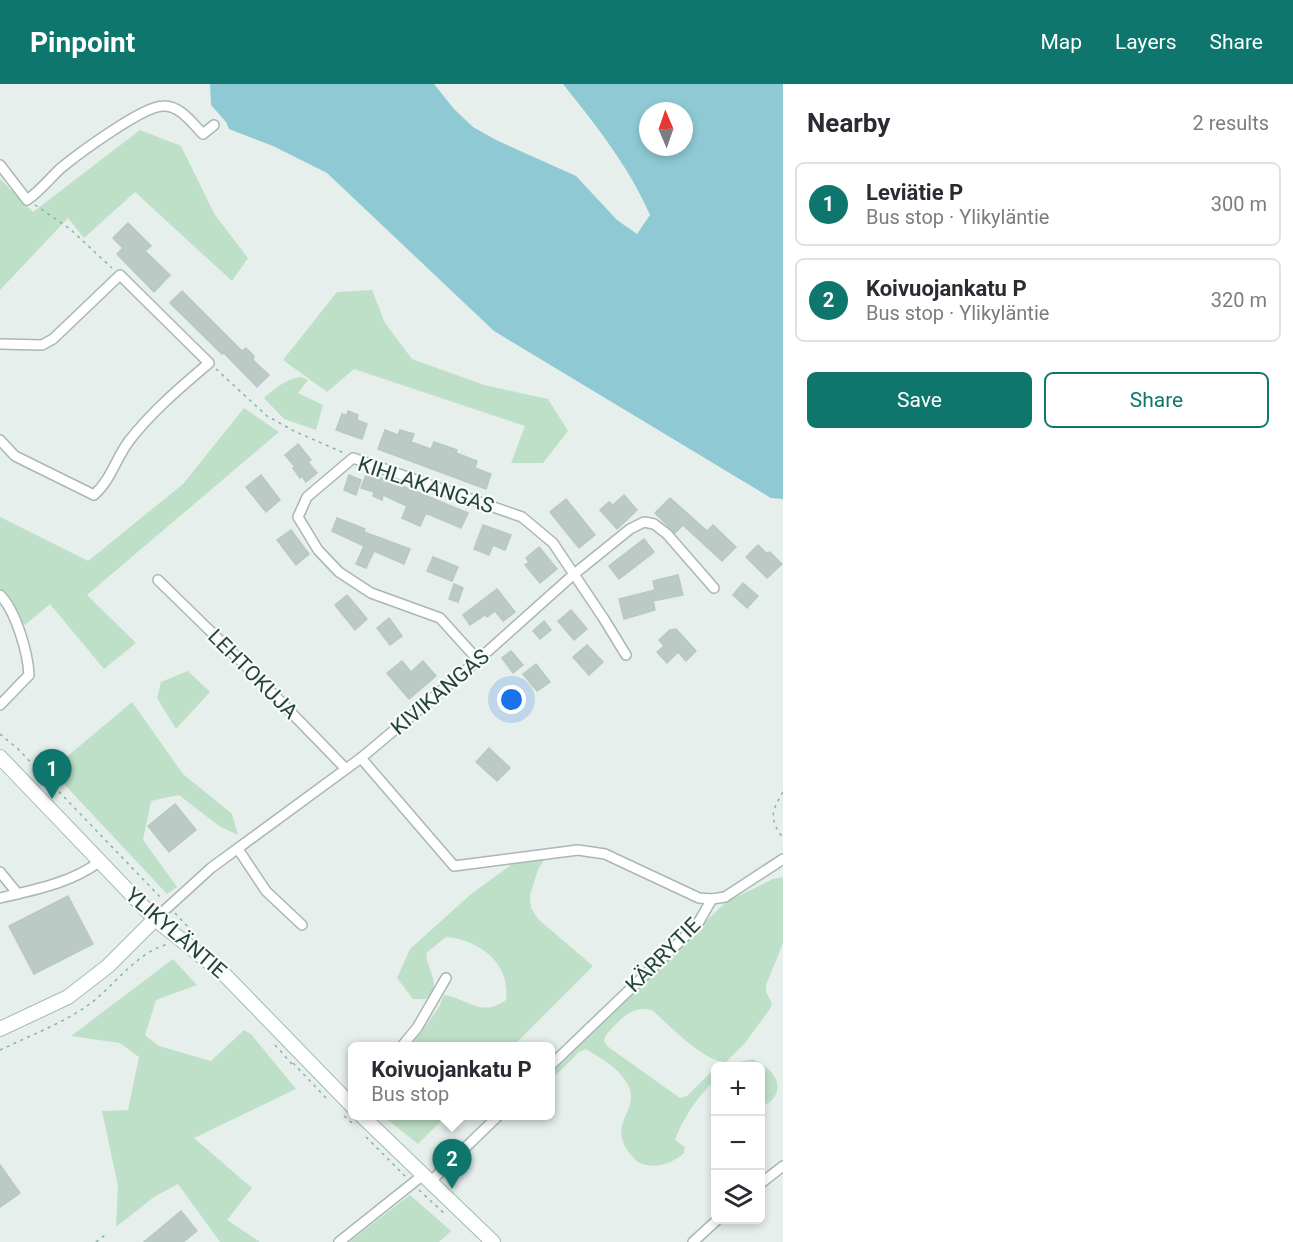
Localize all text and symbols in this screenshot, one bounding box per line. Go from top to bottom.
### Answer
text: Pinpoint [30,26,135,59]
text: Map [1040,30,1082,54]
text: Layers [1115,30,1176,54]
text: Share [1209,30,1263,54]
north arrow [639,102,693,156]
text: Nearby [807,108,890,138]
text: 2 results [1193,111,1269,135]
text: Leviätie P [866,180,963,205]
text: 1 [823,192,834,216]
text: 300 m [1211,192,1267,216]
text: Bus stop · Ylikyläntie [866,205,1049,229]
text: Koivuojankatu P [866,276,1027,301]
text: 2 [823,288,834,312]
text: 320 m [1211,288,1267,312]
text: Bus stop · Ylikyläntie [866,301,1049,325]
button: Save [807,372,1032,428]
button: Share [1044,372,1269,428]
street label: KIHLAKANGAS [355,452,497,518]
street label: LEHTOKUJA [203,624,303,724]
street label: KIVIKANGAS [386,644,494,740]
your location [497,685,526,714]
pin: 1 [32,750,72,799]
street label: YLIKYLÄNTIE [121,883,231,983]
street label: KÄRRYTIE [621,913,705,997]
popup [348,1042,555,1120]
text: Koivuojankatu P [371,1057,532,1082]
map controls [711,1062,765,1224]
button: + [711,1062,765,1116]
text: Bus stop [371,1082,449,1106]
button: − [711,1116,765,1170]
pin: 2 [432,1140,472,1189]
button: layers [711,1170,765,1224]

